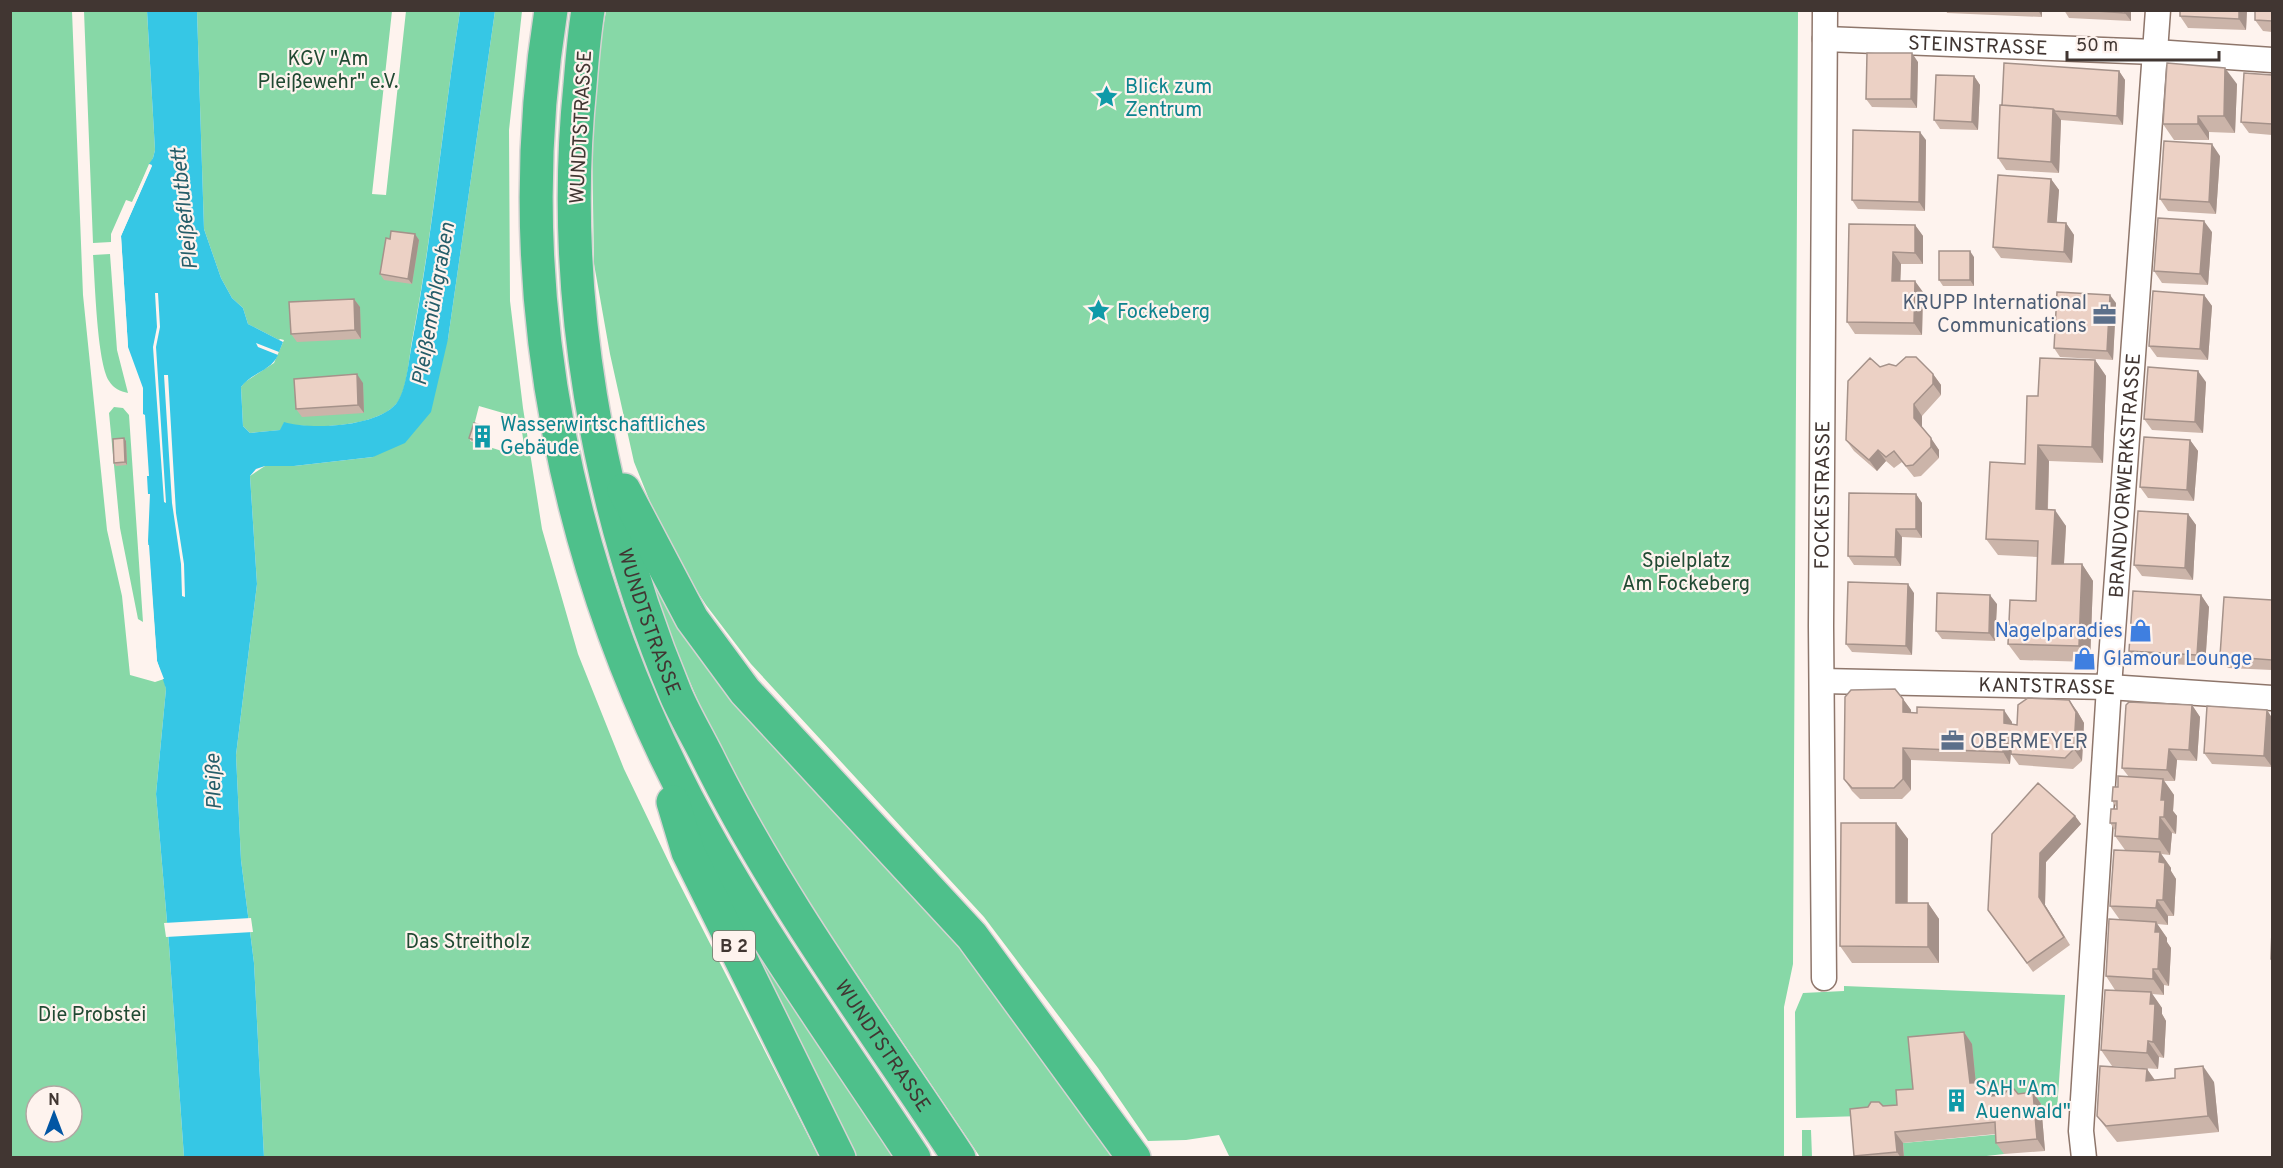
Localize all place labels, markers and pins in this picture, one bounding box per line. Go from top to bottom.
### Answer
place label: Blick zum Zentrum [1125,75,1212,124]
place icon: Blick zum Zentrum [1094,84,1120,110]
place label: KRUPP International Communications [1902,291,2087,340]
place icon: Fockeberg [1086,298,1112,324]
place label: Fockeberg [1117,300,1210,326]
office icon: KRUPP International Communications [2092,301,2118,327]
place label: Wasserwirtschaftliches Gebäude [500,413,706,462]
building icon: Wasserwirtschaftliches Gebäude [469,423,495,449]
shop icon: Nagelparadies [2128,617,2154,643]
place label: Nagelparadies [1995,619,2123,645]
shop icon: Glamour Lounge [2072,645,2098,671]
place label: Glamour Lounge [2103,647,2252,673]
office icon: OBERMEYER [1939,728,1965,754]
place label: OBERMEYER [1970,730,2088,756]
place label: SAH "Am Auenwald" [1975,1077,2071,1126]
building icon: SAH "Am Auenwald" [1944,1087,1970,1113]

